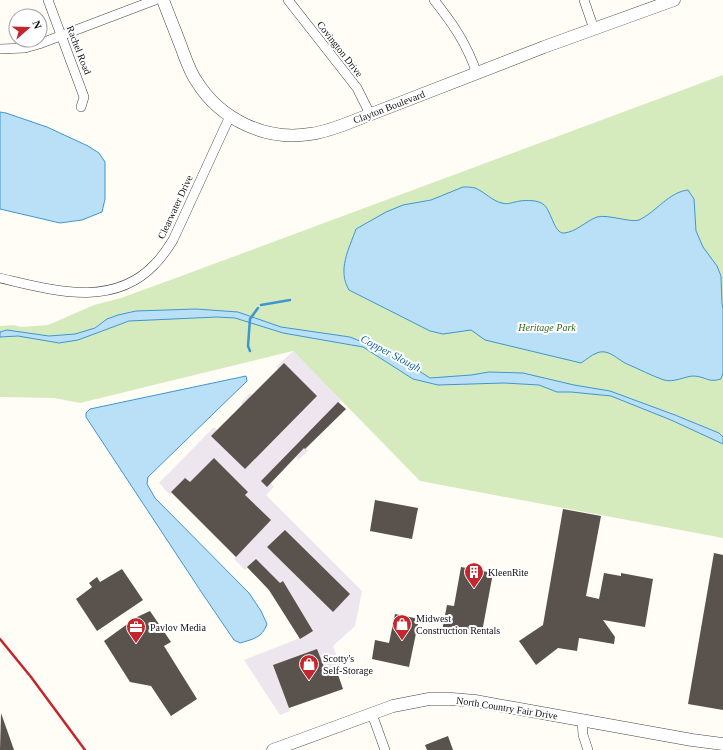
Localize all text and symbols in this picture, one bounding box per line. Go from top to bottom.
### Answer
north arrow [8,8,48,48]
text: N [30,19,44,30]
street label: Covington Drive [315,19,365,79]
street label: Rachel Road [65,24,93,76]
street label: Clayton Boulevard [352,88,426,126]
street label: Clearwater Drive [155,173,195,241]
park label: Heritage Park [517,322,576,333]
water label: Copper Slough [359,332,424,374]
building icon: KleenRite [463,561,485,589]
place label: KleenRite [488,567,529,578]
shop icon: Midwest Construction Rentals [391,613,413,641]
place label: Midwest Construction Rentals [416,613,500,636]
office icon: Pavlov Media [125,616,147,644]
place label: Pavlov Media [150,622,206,633]
shop icon: Scotty's Self-Storage [298,653,320,681]
place label: Scotty's Self-Storage [323,653,374,676]
street label: North Country Fair Drive [456,695,559,722]

